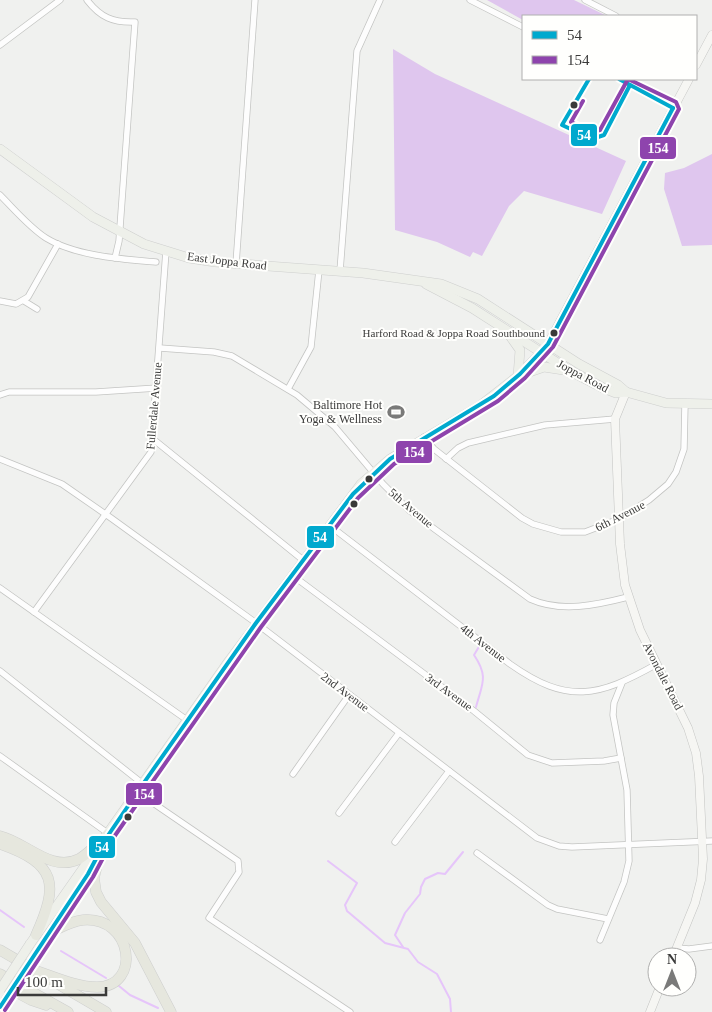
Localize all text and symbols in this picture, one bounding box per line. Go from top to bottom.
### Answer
legend [522,15,697,80]
text: 54 [567,27,583,43]
text: 154 [567,52,590,68]
unlabelled marker [569,100,579,110]
line badge: 54 [570,123,598,147]
text: 54 [577,128,591,143]
line badge: 154 [639,136,677,160]
text: 154 [648,141,669,156]
street label: East Joppa Road [186,249,268,273]
place label: Harford Road & Joppa Road Southbound [363,327,545,339]
marker: Harford Road & Joppa Road Southbound [549,328,559,338]
street label: Joppa Road [555,357,611,395]
street label: Fullerdale Avenue [143,362,165,450]
place label: Baltimore Hot Yoga & Wellness [299,398,383,426]
sports icon: Baltimore Hot Yoga & Wellness [386,402,406,422]
line badge: 154 [395,440,433,464]
text: 154 [404,445,425,460]
unlabelled marker [364,474,374,484]
street label: 5th Avenue [386,485,436,531]
street label: 6th Avenue [593,497,647,535]
unlabelled marker [349,499,359,509]
line badge: 54 [306,525,335,549]
text: 54 [313,530,327,545]
street label: 4th Avenue [457,621,509,665]
street label: Avondale Road [640,640,686,712]
street label: 2nd Avenue [318,669,372,715]
street label: 3rd Avenue [423,670,475,714]
line badge: 154 [125,782,163,806]
text: 154 [134,787,155,802]
unlabelled marker [123,812,133,822]
line badge: 54 [88,835,116,859]
text: 54 [95,840,109,855]
north arrow [647,947,697,997]
text: N [667,952,677,967]
scale bar [18,964,105,996]
text: 100 m [25,974,63,990]

